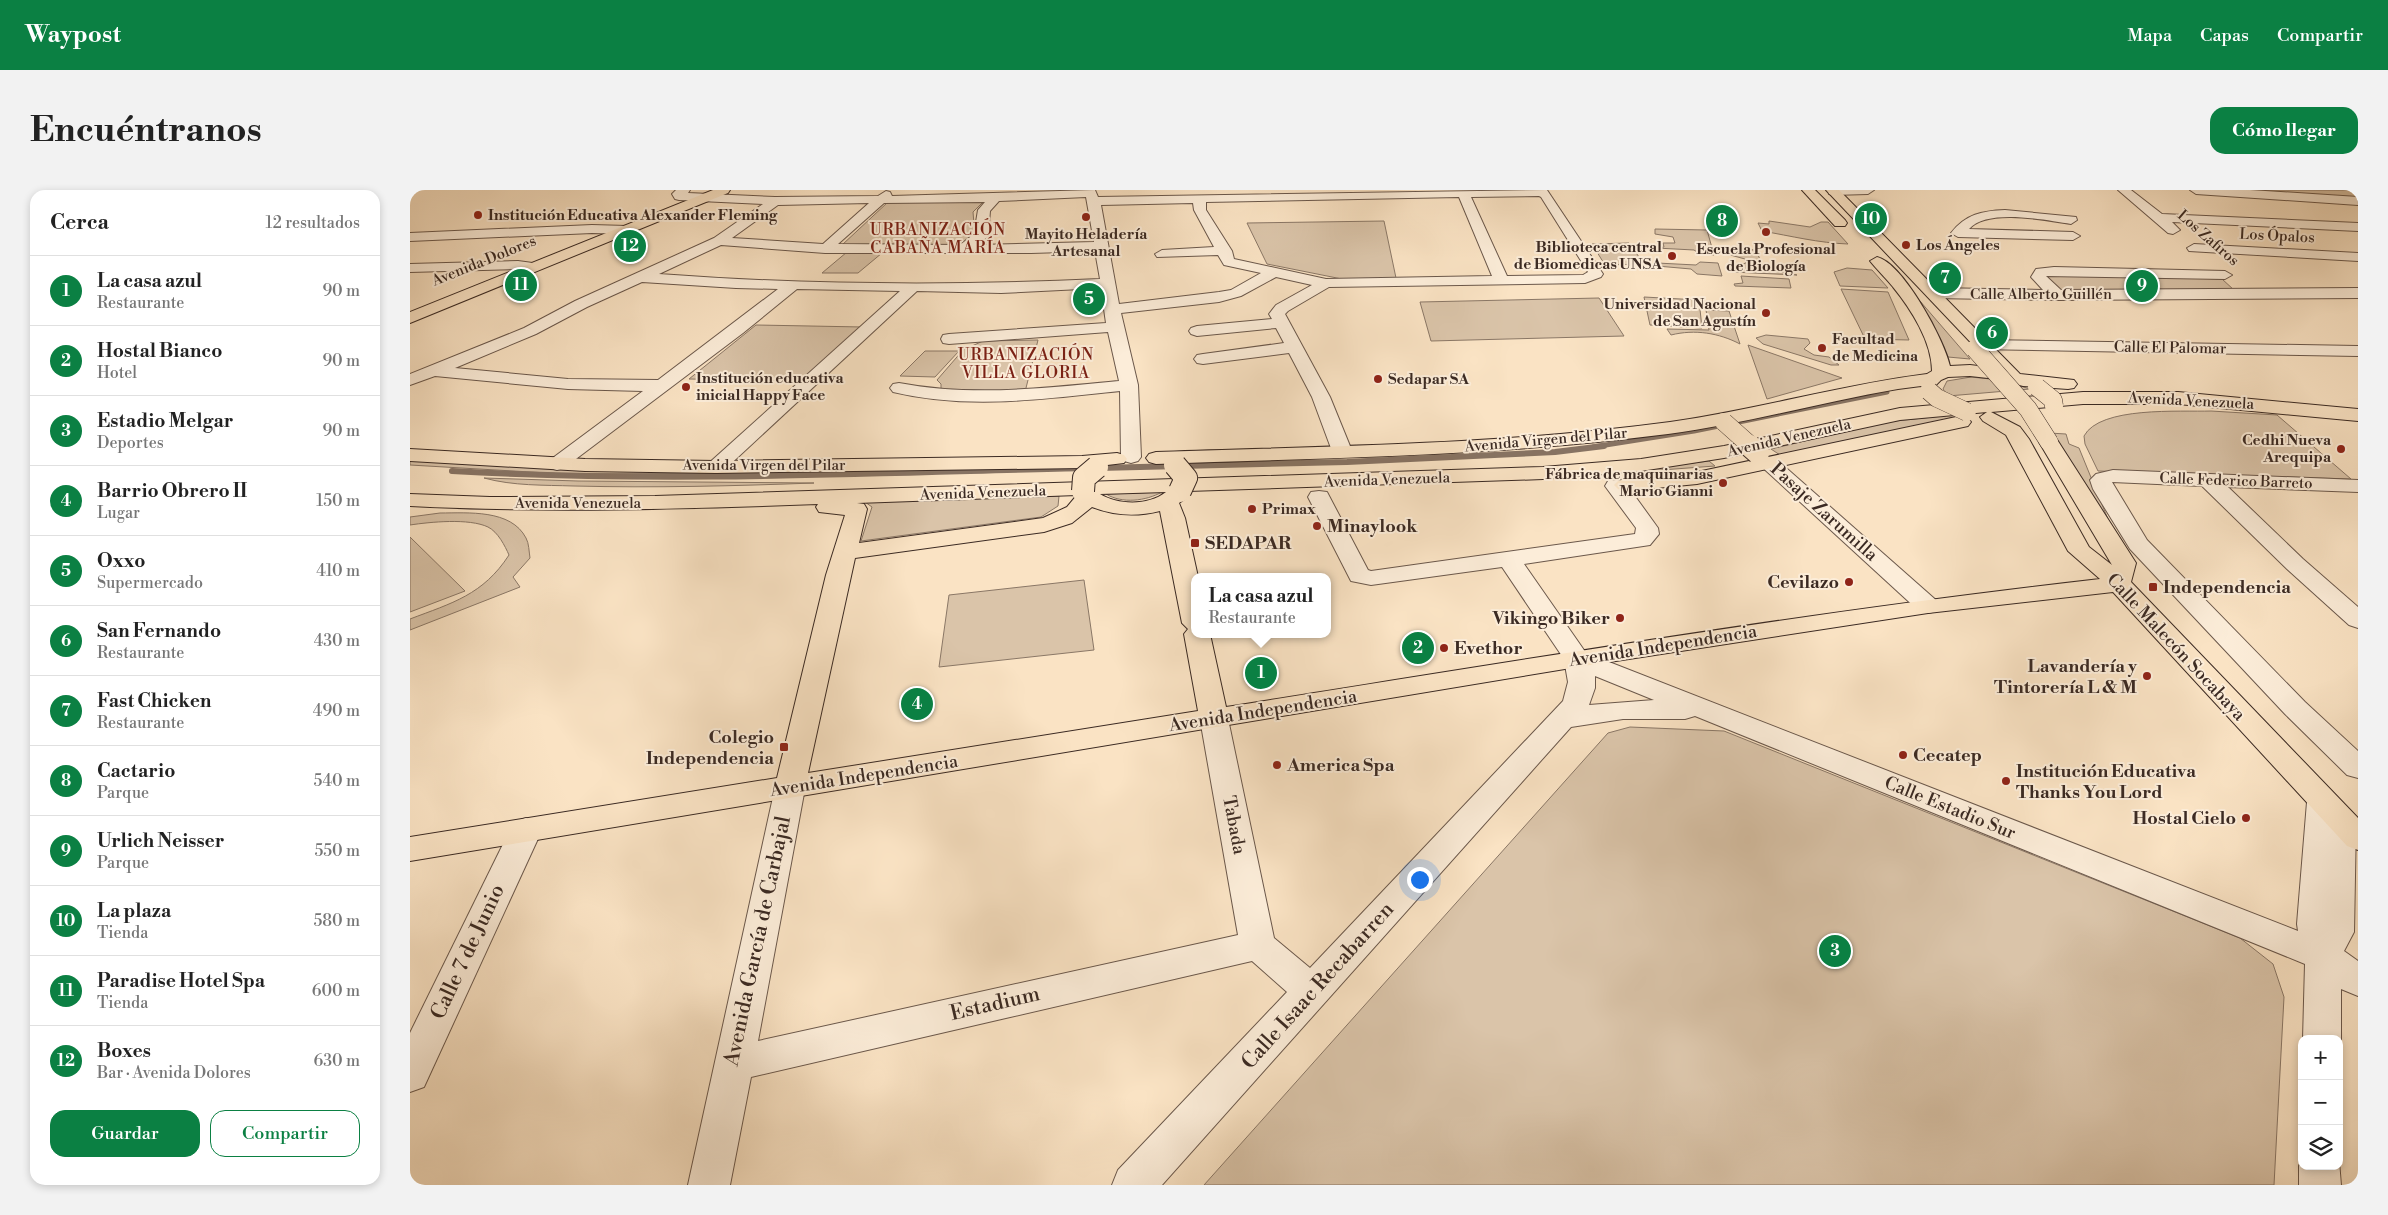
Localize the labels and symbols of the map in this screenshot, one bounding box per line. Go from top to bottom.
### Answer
pin: 10 [1855,200,1887,238]
pin: 8 [1706,202,1738,240]
place label: Institución Educativa Alexander Fleming [488,206,778,225]
street label: Los Zafiros [2173,206,2243,270]
marker: Institución Educativa Alexander Fleming [472,209,484,221]
marker: Mayito Heladería Artesanal [1080,211,1092,223]
district label: URBANIZACIÓN CABAÑA MARÍA [870,218,1006,258]
street label: Los Ópalos [2239,224,2315,247]
place label: Mayito Heladería Artesanal [1025,225,1148,261]
marker: Escuela Profesional de Biología [1760,226,1772,238]
pin: 12 [614,227,646,265]
street label: Avenida Dolores [428,231,539,291]
place label: Los Ángeles [1916,235,2000,255]
place label: Biblioteca central de Biomedicas UNSA [1514,238,1662,274]
marker: Los Ángeles [1900,239,1912,251]
place label: Escuela Profesional de Biología [1696,240,1836,276]
marker: Biblioteca central de Biomedicas UNSA [1666,250,1678,262]
pin: 7 [1929,259,1961,297]
pin: 11 [505,266,537,304]
pin: 9 [2126,267,2158,305]
pin: 5 [1073,280,1105,318]
street label: Calle Alberto Guillén [1970,285,2112,304]
place label: Universidad Nacional de San Agustín [1603,295,1757,331]
marker: Universidad Nacional de San Agustín [1760,307,1772,319]
pin: 6 [1976,314,2008,352]
place label: Facultad de Medicina [1832,330,1919,366]
street label: Calle El Palomar [2114,338,2227,358]
marker: Facultad de Medicina [1816,342,1828,354]
district label: URBANIZACIÓN VILLA GLORIA [958,343,1094,383]
place label: Institución educativa inicial Happy Face [696,369,844,405]
place label: Sedapar SA [1388,370,1469,389]
marker: Sedapar SA [1372,373,1384,385]
marker: Institución educativa inicial Happy Face [680,381,692,393]
street label: Avenida Venezuela [2126,388,2255,414]
street label: Avenida Venezuela [1724,414,1853,462]
street label: Avenida Virgen del Pilar [1463,423,1629,457]
place label: Cedhi Nueva Arequipa [2242,431,2332,467]
marker: Cedhi Nueva Arequipa [2335,443,2347,455]
street label: Avenida Virgen del Pilar [681,456,846,475]
street label: Pasaje Zarumilla [1765,458,1883,567]
place label: Fábrica de maquinarias Mario Gianni [1545,465,1713,501]
street label: Avenida Venezuela [1323,468,1451,492]
street label: Calle Federico Barreto [2159,469,2313,493]
marker: Fábrica de maquinarias Mario Gianni [1717,477,1729,489]
street label: Avenida Venezuela [919,481,1047,505]
street label: Avenida Venezuela [514,494,642,513]
place label: Primax [1262,500,1316,519]
marker: Primax [1246,503,1258,515]
place label: Minaylook [1327,515,1418,538]
marker: Minaylook [1311,520,1323,532]
place label: SEDAPAR [1205,532,1292,555]
marker: SEDAPAR [1189,537,1201,549]
street label: Calle Malecón Socabaya [2102,568,2251,726]
place label: Cevilazo [1767,571,1839,594]
marker: Cevilazo [1843,576,1855,588]
place label: Independencia [2163,576,2291,599]
marker: Independencia [2147,581,2159,593]
place label: Vikingo Biker [1491,607,1610,630]
marker: Vikingo Biker [1614,612,1626,624]
street label: Avenida Independencia [1566,620,1760,672]
pin: 2 [1402,629,1434,667]
place label: Evethor [1454,637,1523,660]
marker: Evethor [1438,642,1450,654]
pin: 1 [1245,654,1277,692]
place label: Lavandería y Tintorería L & M [1994,655,2138,699]
marker: Lavandería y Tintorería L & M [2141,670,2153,682]
pin: 4 [901,685,933,723]
street label: Avenida Independencia [1166,685,1360,737]
place label: Colegio Independencia [646,726,774,770]
marker: Colegio Independencia [778,741,790,753]
place label: Cecatep [1913,744,1982,767]
marker: Cecatep [1897,749,1909,761]
street label: Avenida Independencia [767,750,961,802]
place label: America Spa [1286,754,1395,777]
marker: America Spa [1271,759,1283,771]
place label: Institución Educativa Thanks You Lord [2016,760,2196,804]
street label: Calle Estadio Sur [1881,771,2019,845]
marker: Institución Educativa Thanks You Lord [2000,775,2012,787]
street label: Tabada [1217,794,1251,857]
place label: Hostal Cielo [2132,807,2236,830]
marker: Hostal Cielo [2240,812,2252,824]
street label: Avenida García de Carbajal [719,814,797,1069]
your location [1407,867,1433,893]
street label: Calle 7 de Junio [425,880,511,1024]
street label: Calle Isaac Recabarren [1236,897,1400,1075]
pin: 3 [1819,932,1851,970]
street label: Estadium [947,981,1043,1027]

